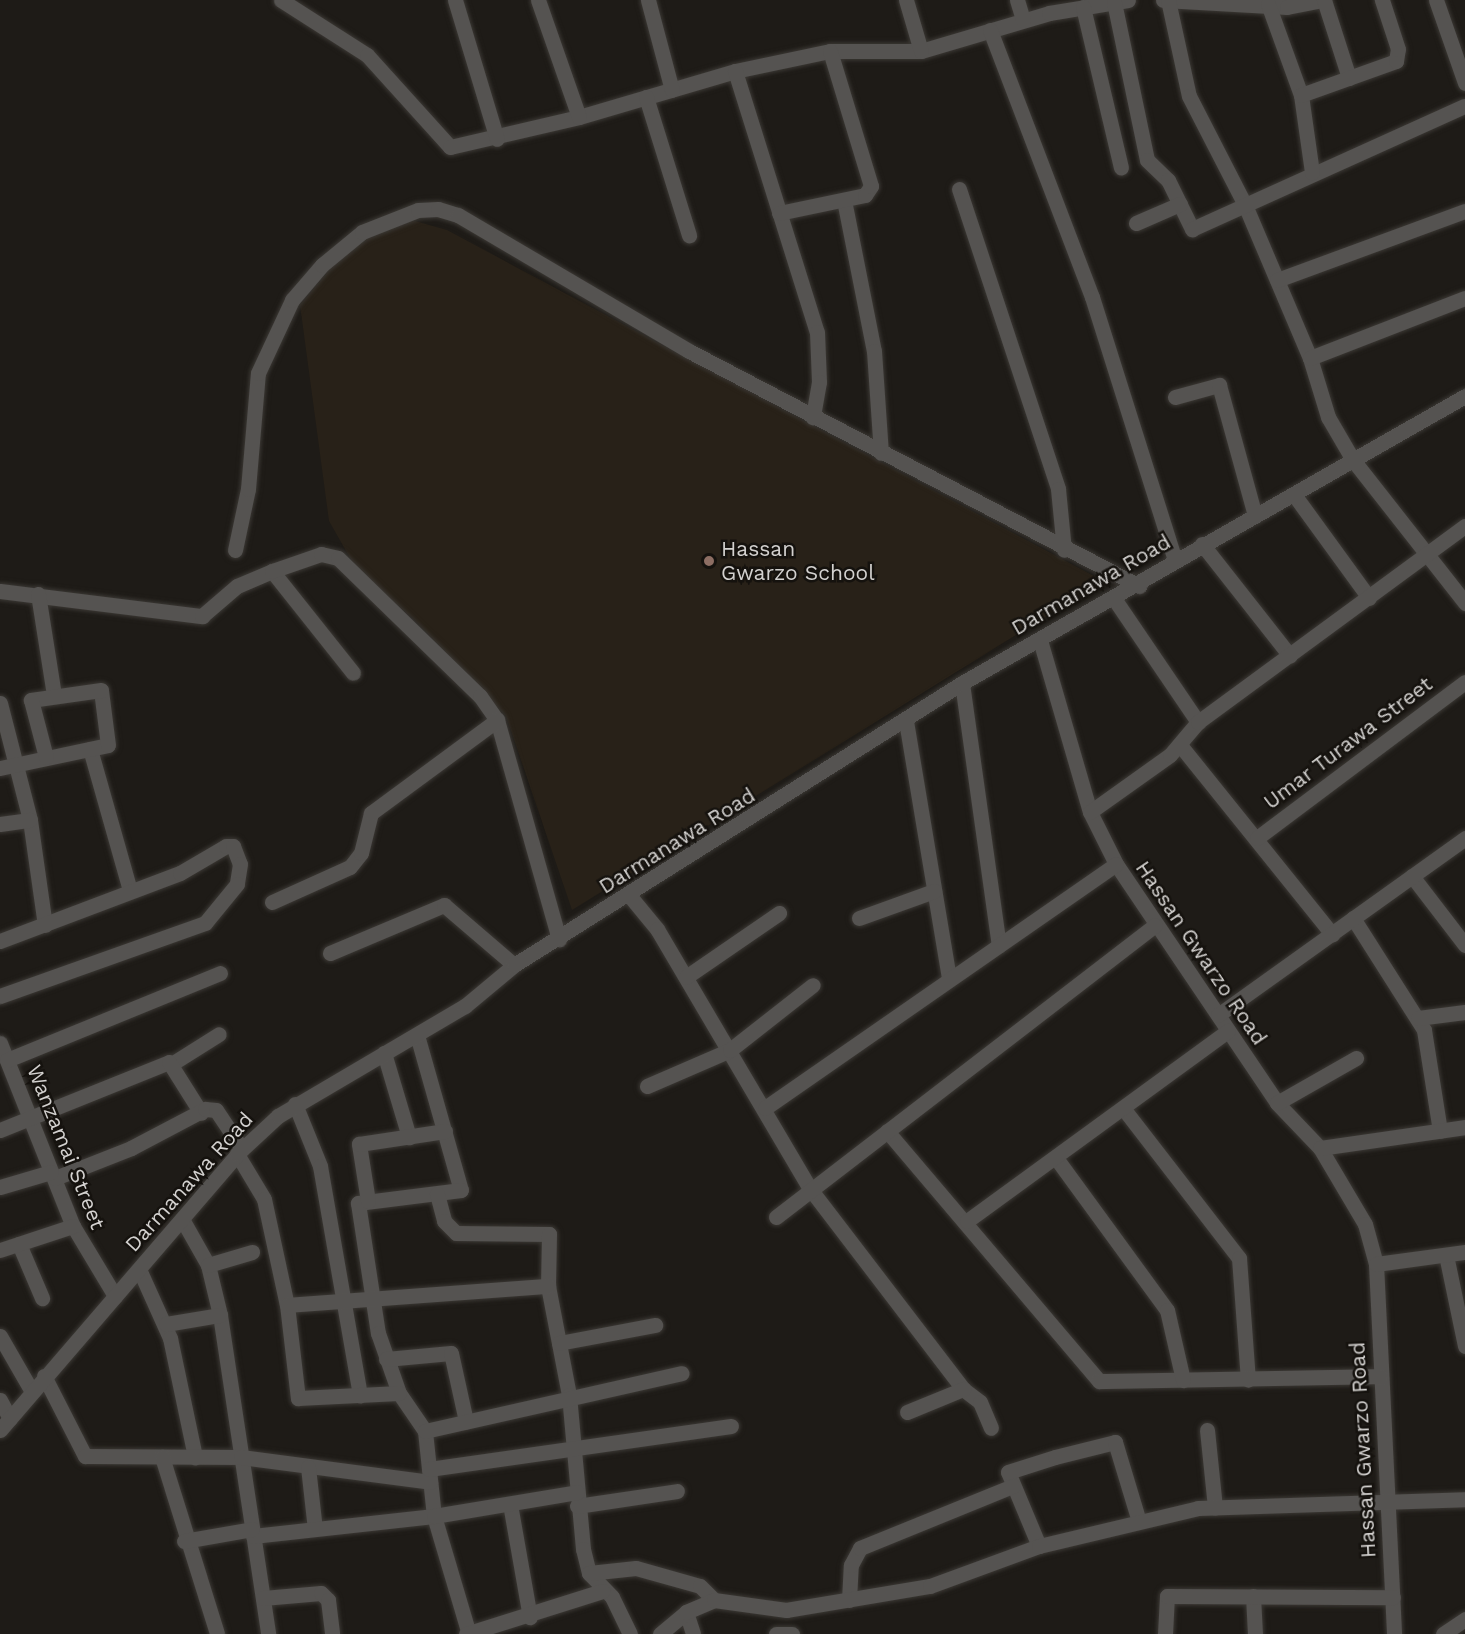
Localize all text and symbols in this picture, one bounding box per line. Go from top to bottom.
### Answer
street label: Darmanawa Road [1007,529,1175,641]
place label: Hassan Gwarzo School [721,536,875,586]
marker: Hassan Gwarzo School [702,554,716,568]
street label: Umar Turawa Street [1258,671,1438,815]
street label: Darmanawa Road [594,783,760,899]
street label: Hassan Gwarzo Road [1130,856,1272,1050]
street label: Wanzamai Street [22,1061,110,1233]
street label: Darmanawa Road [119,1107,259,1257]
street label: Hassan Gwarzo Road [1345,1341,1381,1559]

